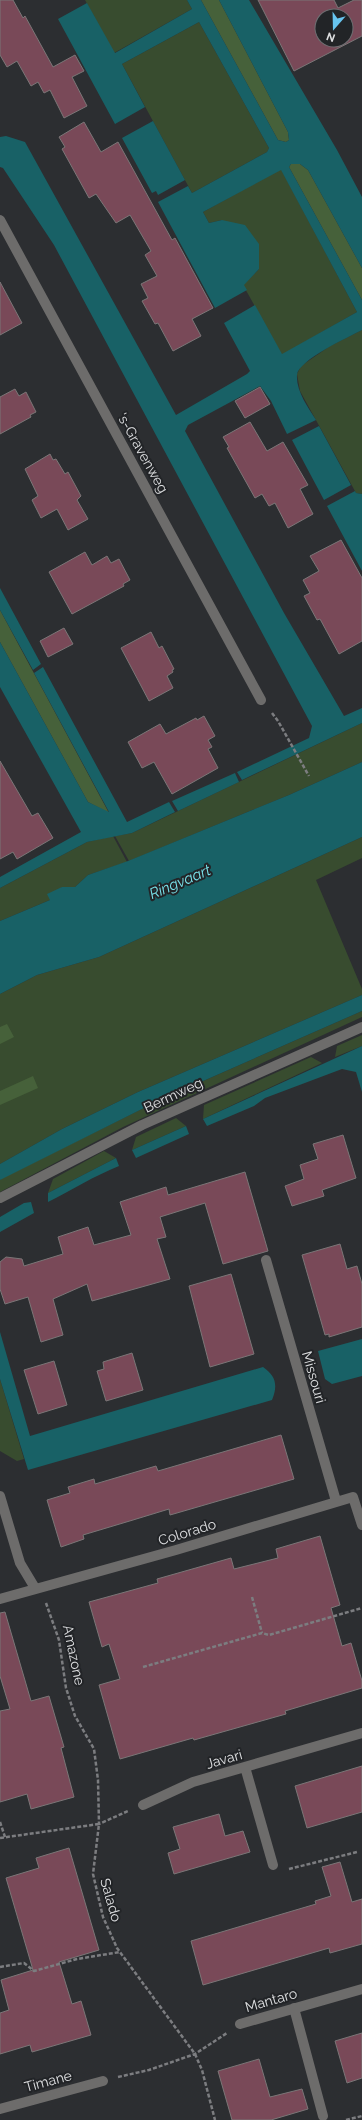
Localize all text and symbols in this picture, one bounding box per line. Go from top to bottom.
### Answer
north arrow [314,8,354,48]
text: N [325,29,337,44]
street label: 's-Gravenweg [114,410,172,496]
water label: Ringvaart [147,861,214,903]
street label: Bermweg [141,1074,205,1116]
street label: Missouri [299,1349,329,1405]
street label: Colorado [156,1516,218,1548]
street label: Amazone [60,1623,88,1687]
street label: Javari [204,1746,244,1772]
street label: Salado [97,1876,125,1924]
street label: Mantaro [243,1985,299,2015]
street label: Timane [23,2067,73,2095]

